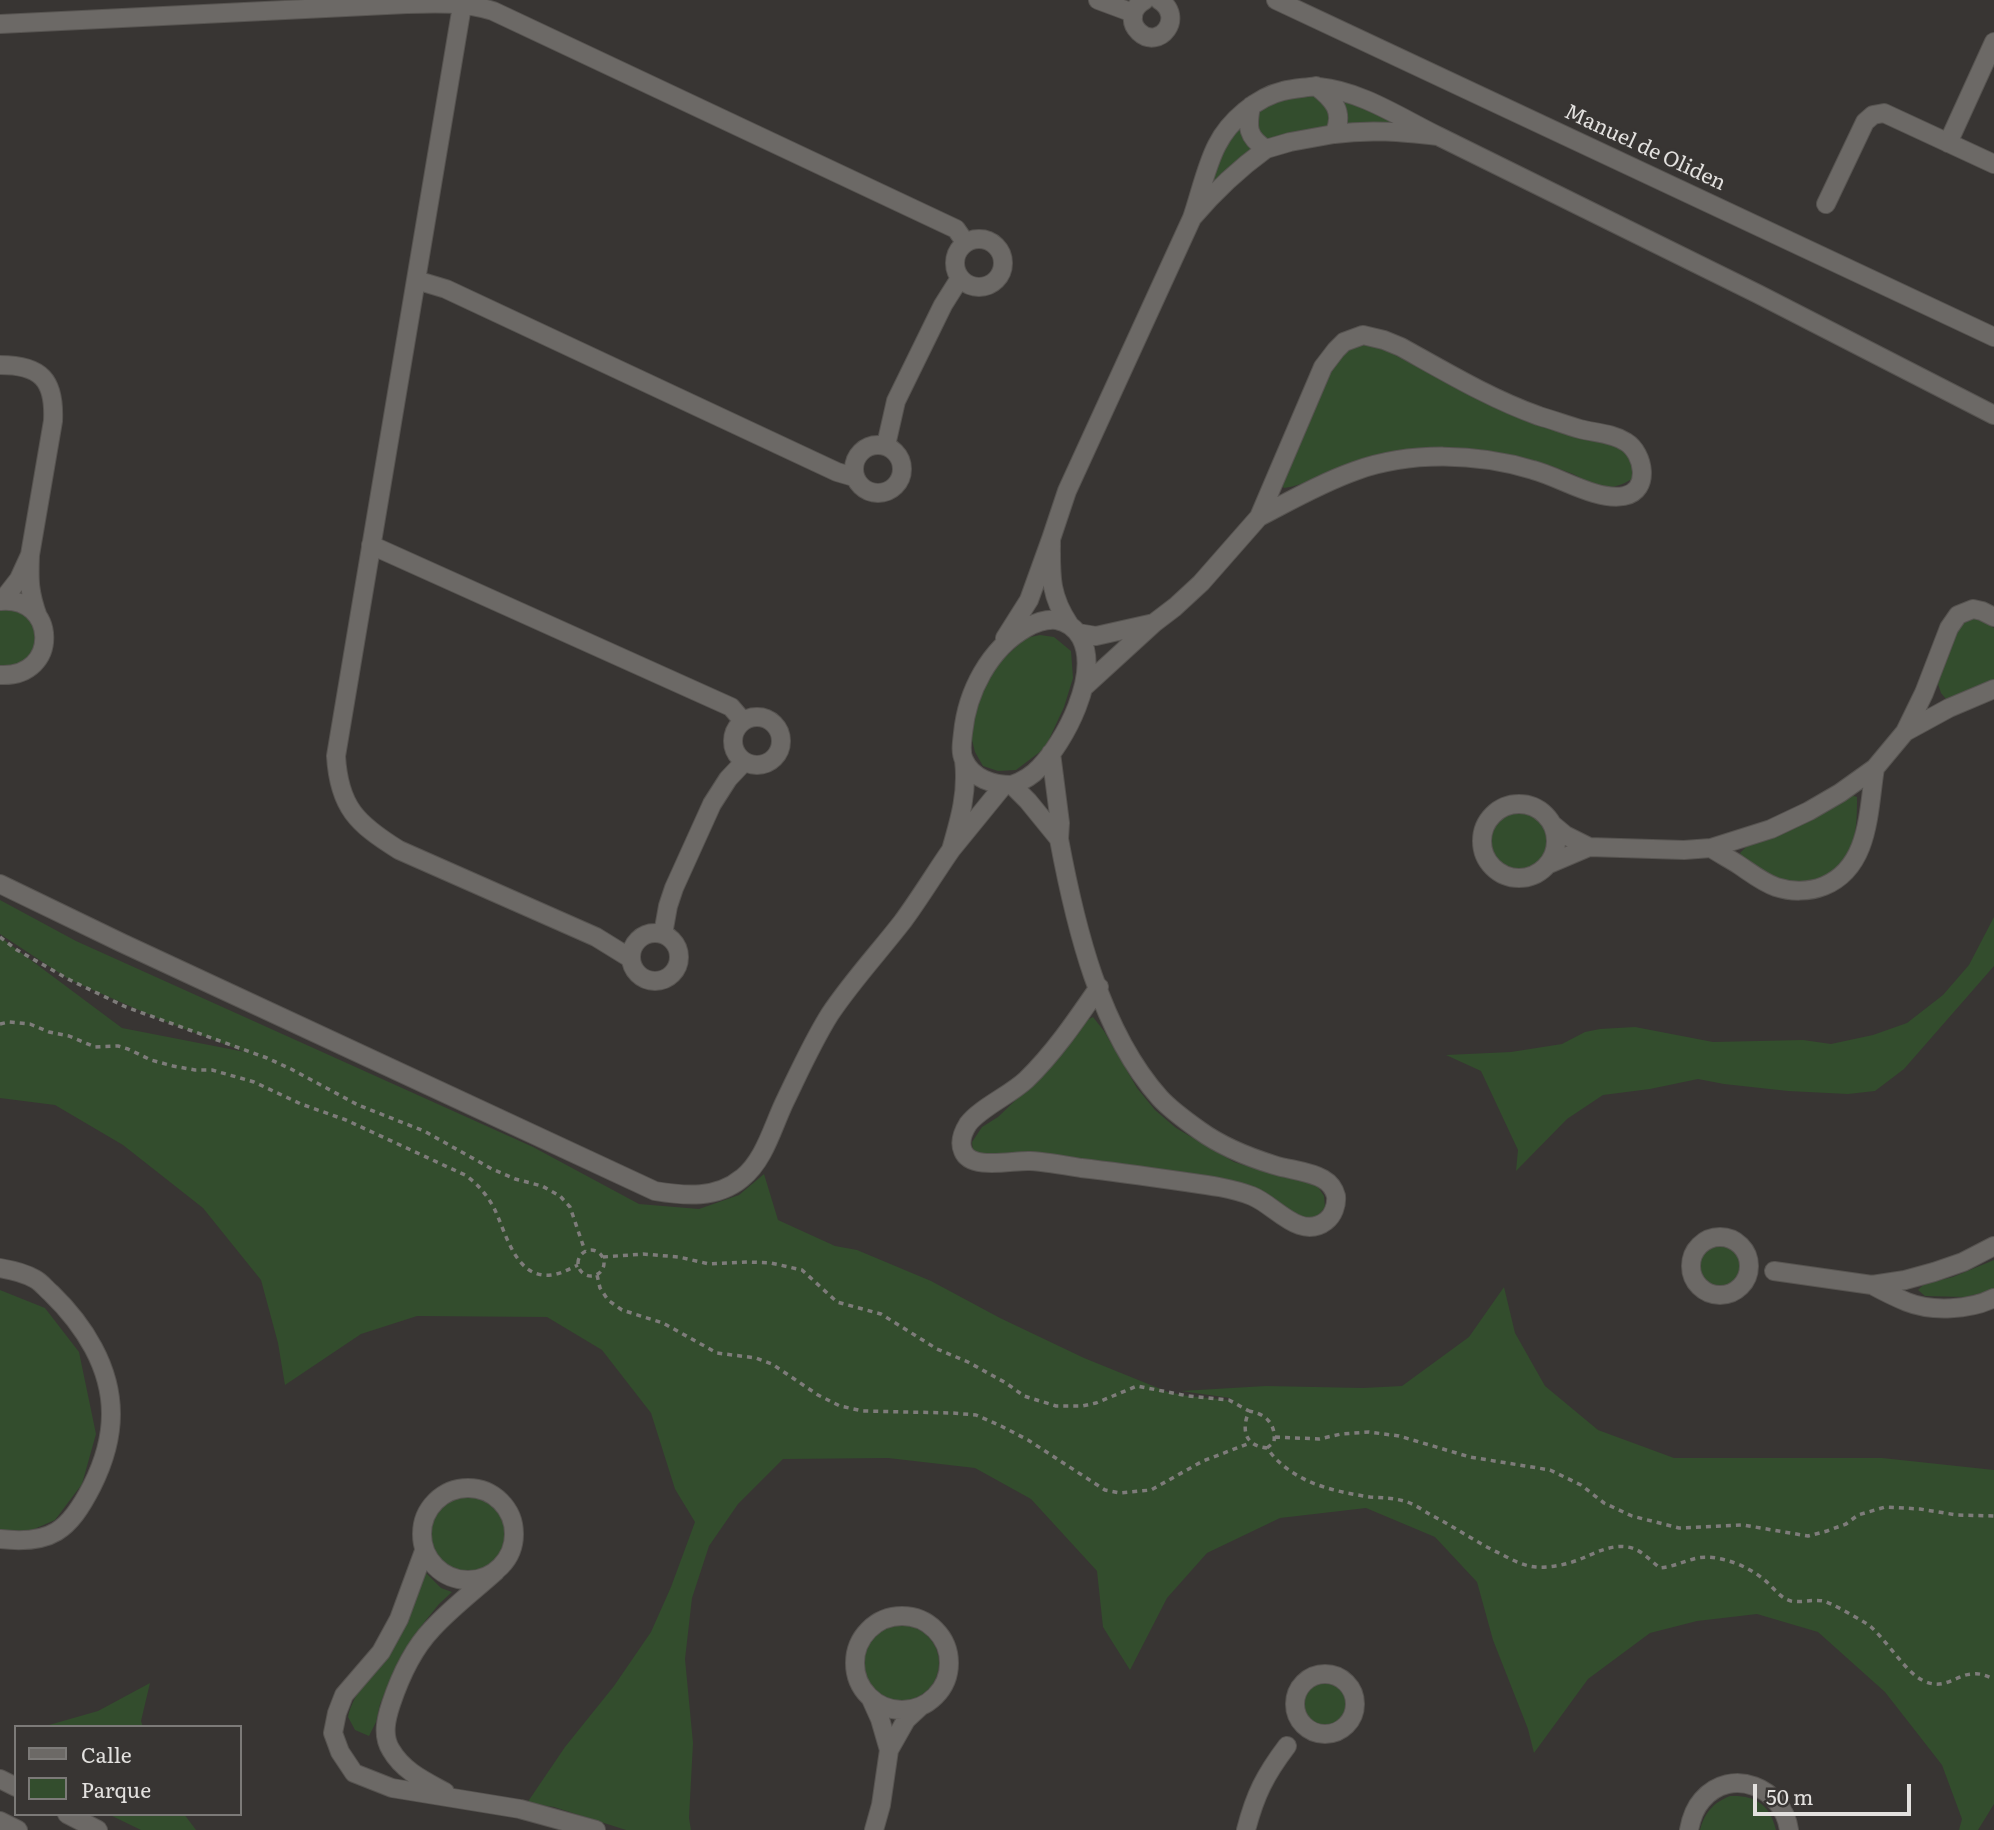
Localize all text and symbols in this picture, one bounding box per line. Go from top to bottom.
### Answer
street label: Manuel de Oliden [1560,100,1730,196]
legend [14,1725,242,1816]
text: Calle [81,1738,132,1769]
scale bar [1756,1770,1913,1814]
text: Parque [81,1773,151,1804]
text: 50 m [1766,1780,1813,1811]

